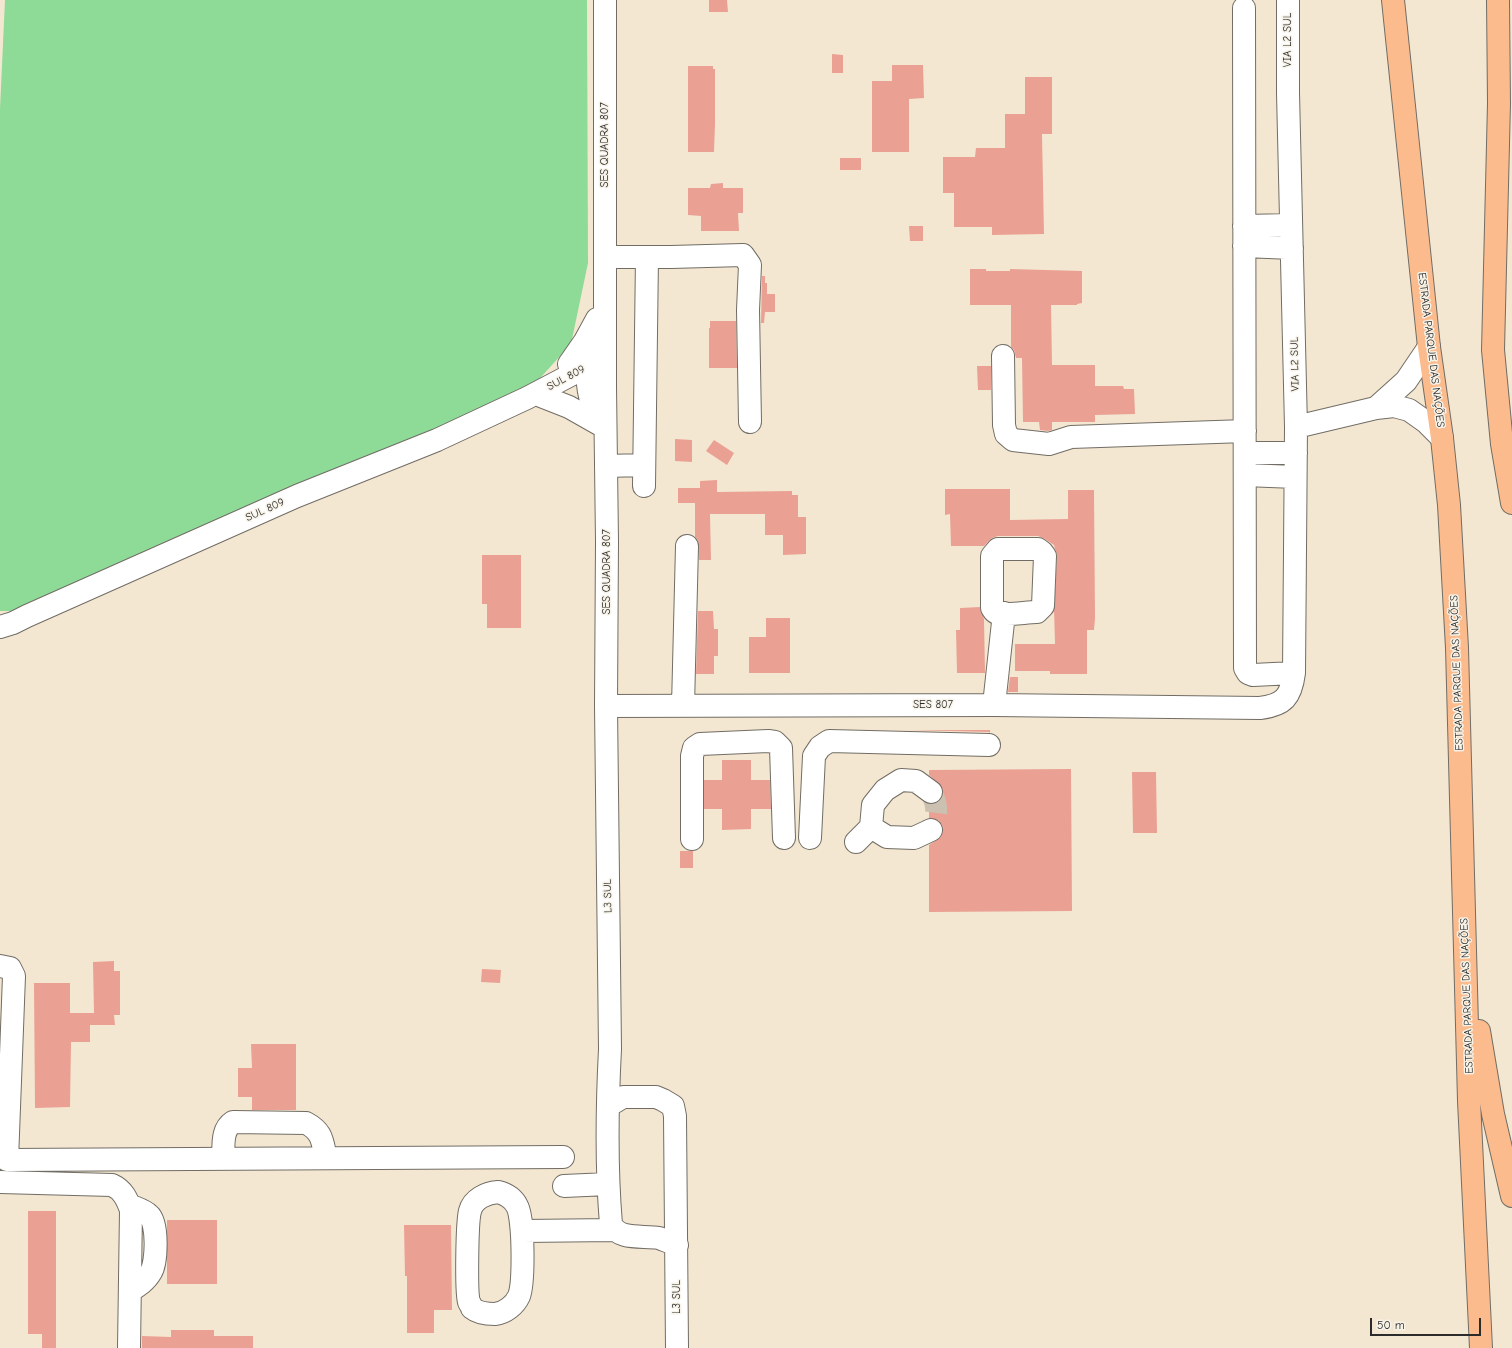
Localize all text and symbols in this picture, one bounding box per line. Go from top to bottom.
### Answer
street label: VIA L2 SUL [1281,13,1295,67]
street label: SES QUADRA 807 [598,102,612,188]
street label: ESTRADA PARQUE DAS NAÇÕES [1415,272,1447,428]
street label: VIA L2 SUL [1288,337,1302,391]
street label: SUL 809 [545,363,587,393]
street label: SUL 809 [244,496,286,524]
street label: SES QUADRA 807 [600,529,614,615]
street label: ESTRADA PARQUE DAS NAÇÕES [1448,595,1466,751]
street label: SES 807 [913,698,953,712]
street label: L3 SUL [601,879,615,913]
street label: ESTRADA PARQUE DAS NAÇÕES [1458,918,1476,1074]
street label: L3 SUL [670,1280,684,1314]
scale bar [1372,1310,1483,1336]
text: 50 m [1377,1318,1405,1332]

